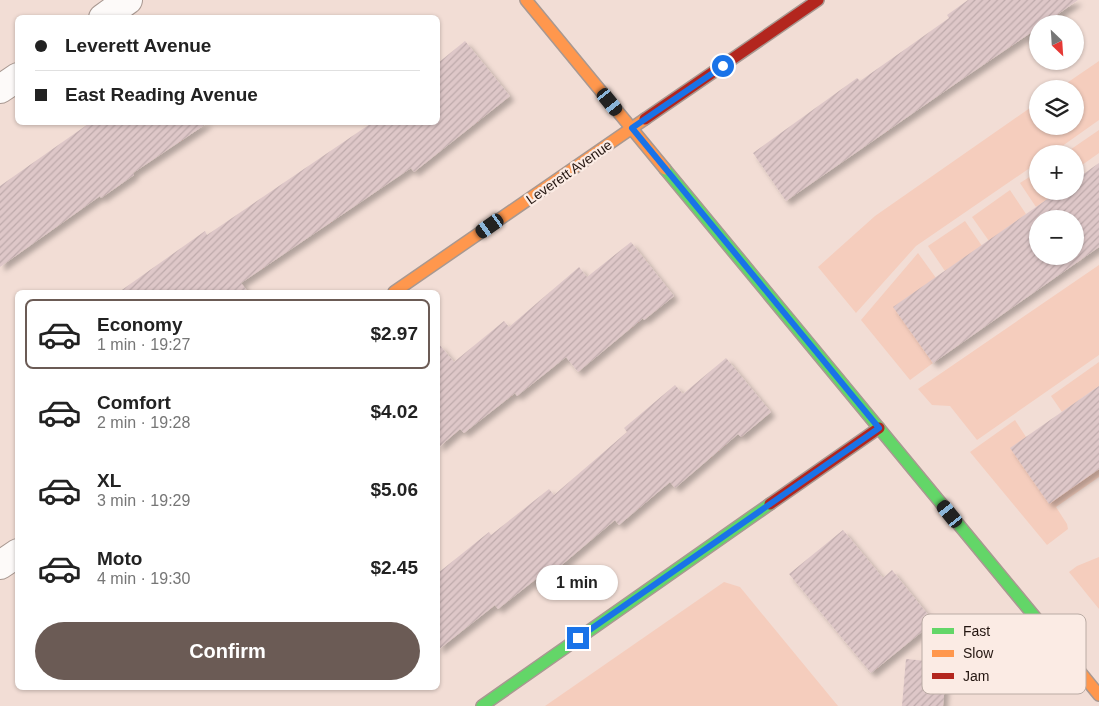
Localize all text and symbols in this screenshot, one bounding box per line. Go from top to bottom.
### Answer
north arrow [1029,15,1084,70]
map controls [1029,15,1084,265]
text: Leverett Avenue [65,35,211,56]
route start [712,55,734,77]
button: layers [1029,80,1084,135]
text: East Reading Avenue [65,84,258,105]
car [594,86,625,118]
street label: Leverett Avenue [523,136,615,208]
button: + [1029,145,1084,200]
button: − [1029,210,1084,265]
car [473,211,506,241]
icon: car [37,312,82,357]
text: Economy [97,314,183,335]
text: $2.97 [370,323,418,344]
text: 1 min · 19:27 [97,336,190,353]
icon: car [37,390,82,435]
text: Comfort [97,392,171,413]
text: $4.02 [370,401,418,422]
text: 2 min · 19:28 [97,414,190,431]
icon: car [37,468,82,513]
text: XL [97,470,121,491]
text: $5.06 [370,479,418,500]
text: 3 min · 19:29 [97,492,190,509]
car [934,498,965,530]
icon: car [37,546,82,591]
text: Moto [97,548,142,569]
text: $2.45 [370,557,418,578]
callout: 1 min [537,566,619,600]
text: 4 min · 19:30 [97,570,190,587]
text: 1 min [556,574,598,591]
legend [922,614,1086,694]
button: Confirm [35,622,420,680]
text: Fast [963,623,990,639]
route end [567,627,589,649]
text: Slow [963,645,994,661]
text: Jam [963,668,989,684]

